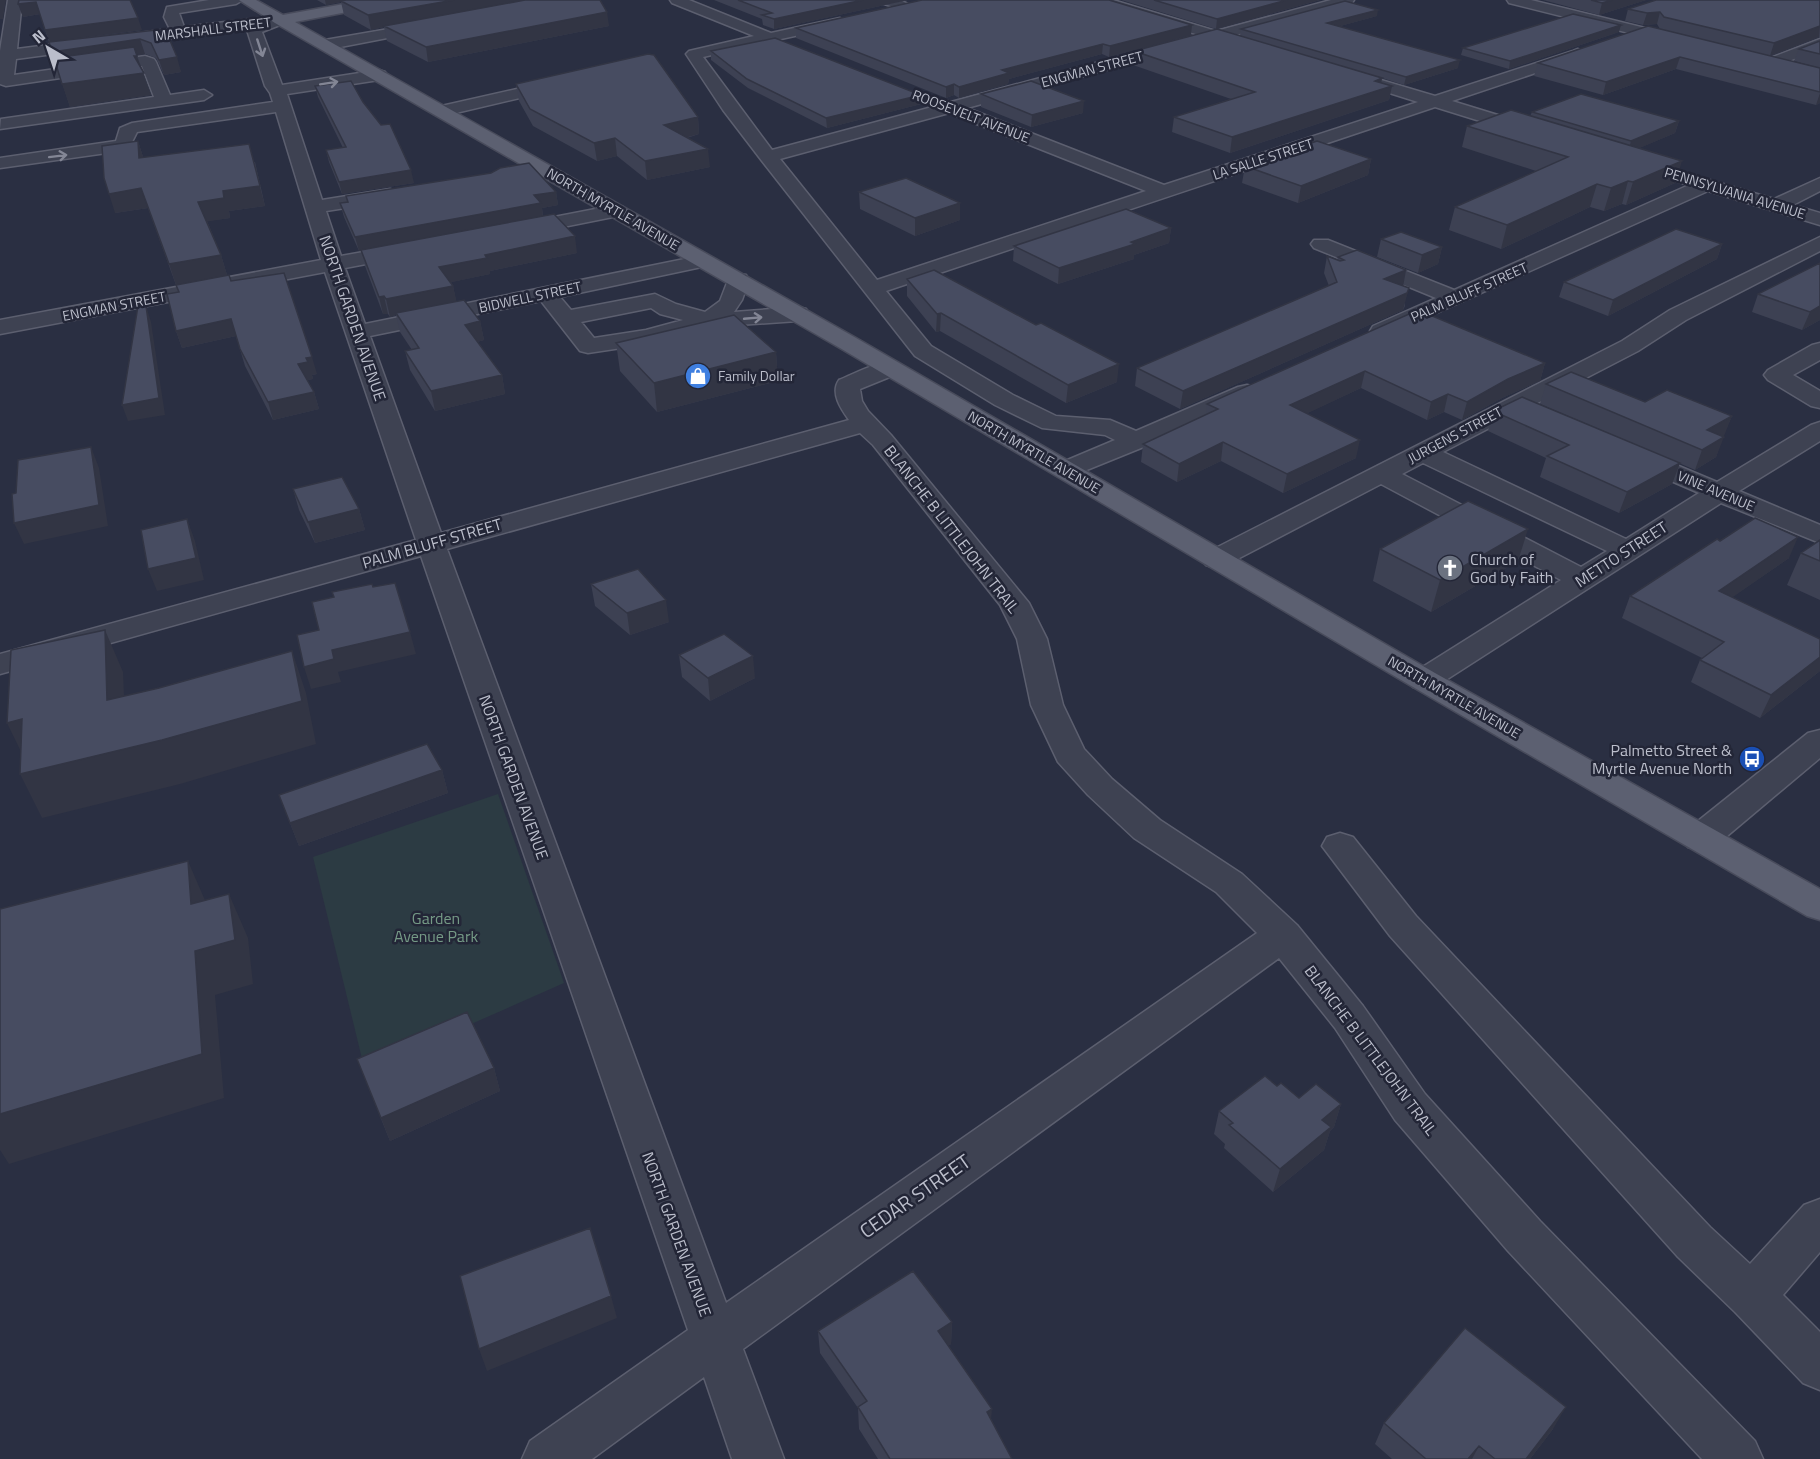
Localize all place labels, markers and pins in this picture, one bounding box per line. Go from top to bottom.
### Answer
shop icon: Family Dollar [683,361,713,391]
place label: Family Dollar [718,365,795,386]
place label: Church of God by Faith [1470,547,1553,589]
church icon: Church of God by Faith [1435,553,1465,583]
place label: Palmetto Street & Myrtle Avenue North [1592,738,1732,780]
bus stop icon: Palmetto Street & Myrtle Avenue North [1737,744,1767,774]

